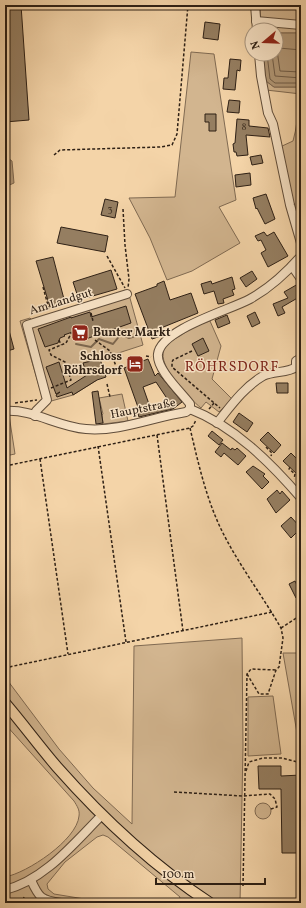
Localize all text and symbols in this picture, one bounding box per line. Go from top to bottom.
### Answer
north arrow [244,22,284,62]
text: N [248,39,264,51]
house number: 8 [241,120,247,134]
house number: 3 [107,202,113,216]
street label: Am Landgut [27,285,95,319]
supermarket icon: Bunter Markt [70,323,90,343]
place label: Bunter Markt [93,325,171,341]
place label: Schloss Röhrsdorf [63,349,123,379]
hotel icon: Schloss Röhrsdorf [125,354,145,374]
district label: RÖHRSDORF [185,358,279,377]
street label: Hauptstraße [109,395,177,423]
scale bar [156,860,265,886]
text: 100 m [162,867,195,883]

